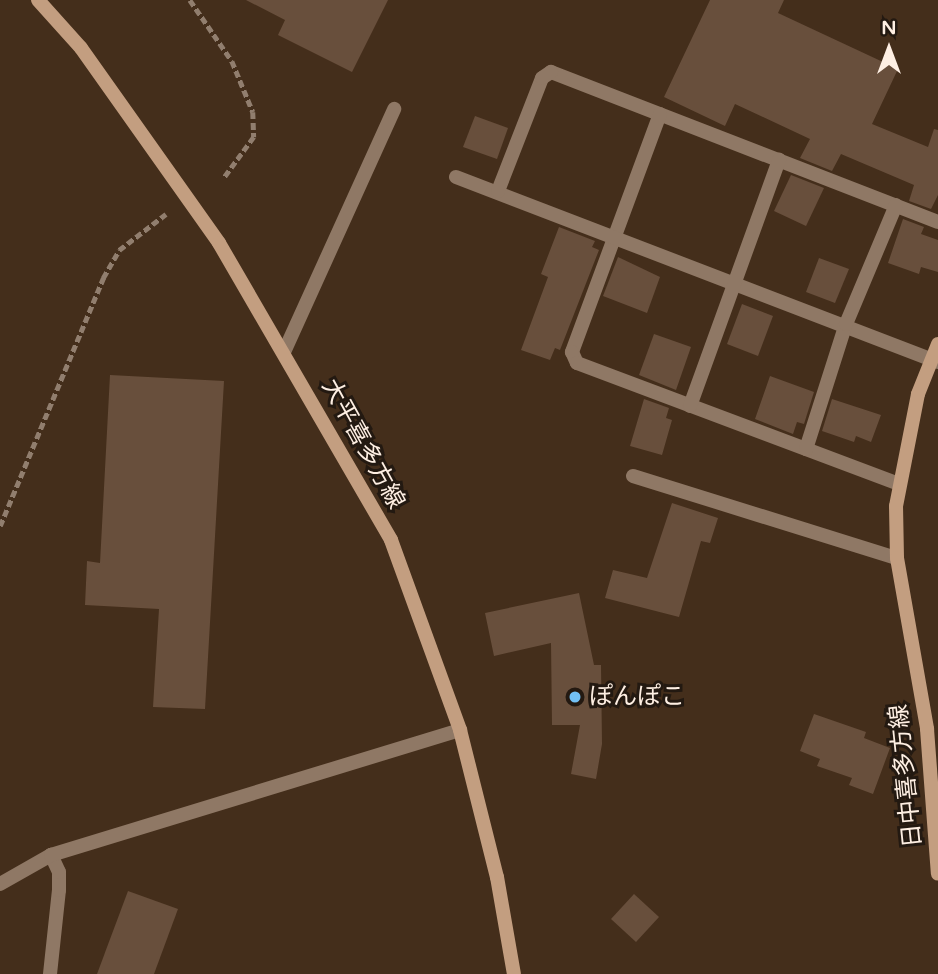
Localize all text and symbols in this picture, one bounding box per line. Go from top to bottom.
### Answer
north arrow [854,14,924,84]
text: N [881,17,897,39]
street label: 大平喜多方線 [315,374,411,514]
place label: ぽんぽこ [589,683,685,711]
marker: ぽんぽこ [567,689,583,705]
street label: 日中喜多方線 [884,703,928,849]

